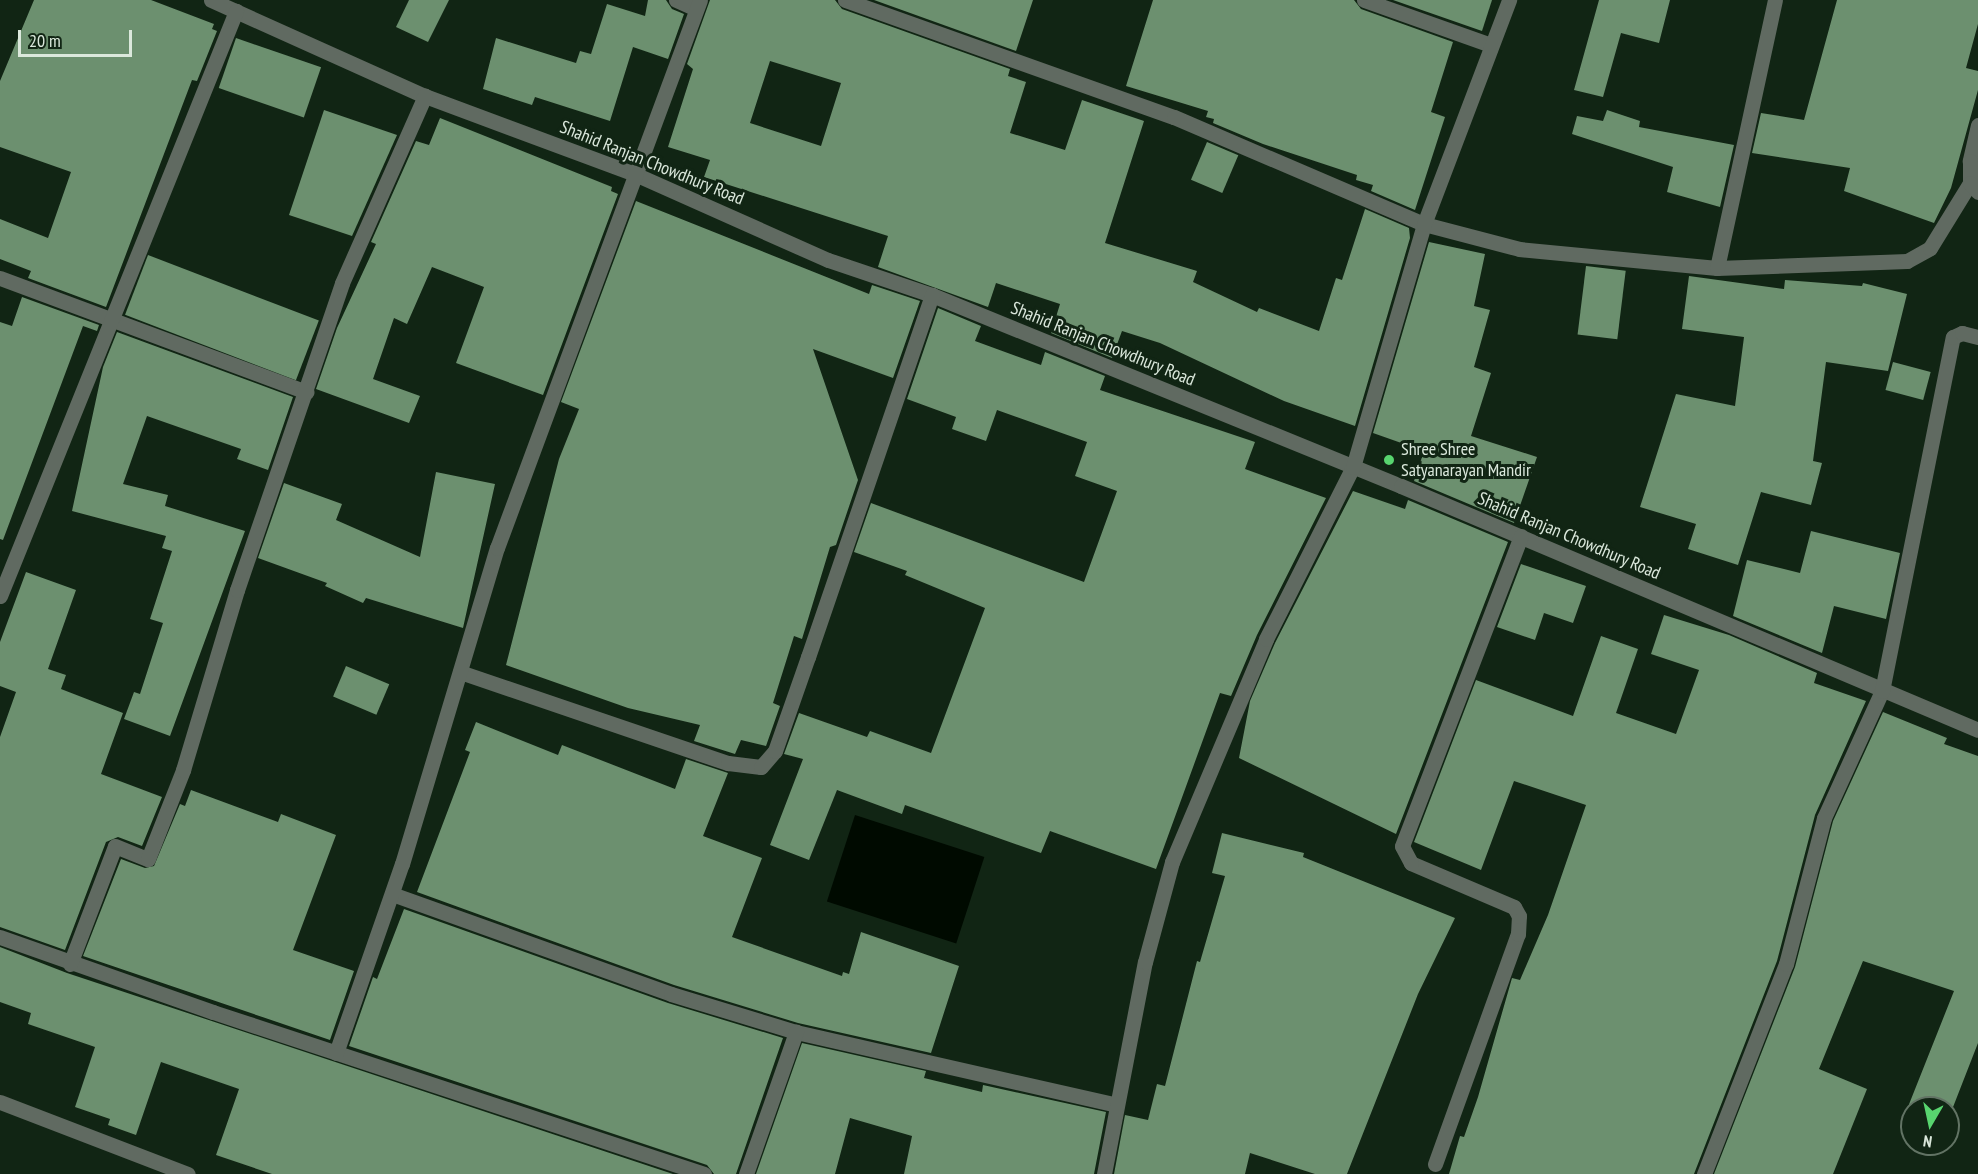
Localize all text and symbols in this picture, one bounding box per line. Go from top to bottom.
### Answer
scale bar [21,18,135,56]
text: 20 m [29,29,61,52]
street label: Shahid Ranjan Chowdhury Road [557,116,747,210]
street label: Shahid Ranjan Chowdhury Road [1008,297,1198,391]
place label: Shree Shree Satyanarayan Mandir [1401,439,1531,482]
marker: Shree Shree Satyanarayan Mandir [1382,453,1396,467]
street label: Shahid Ranjan Chowdhury Road [1474,488,1664,584]
north arrow [1900,1096,1960,1156]
text: N [1922,1131,1933,1152]

